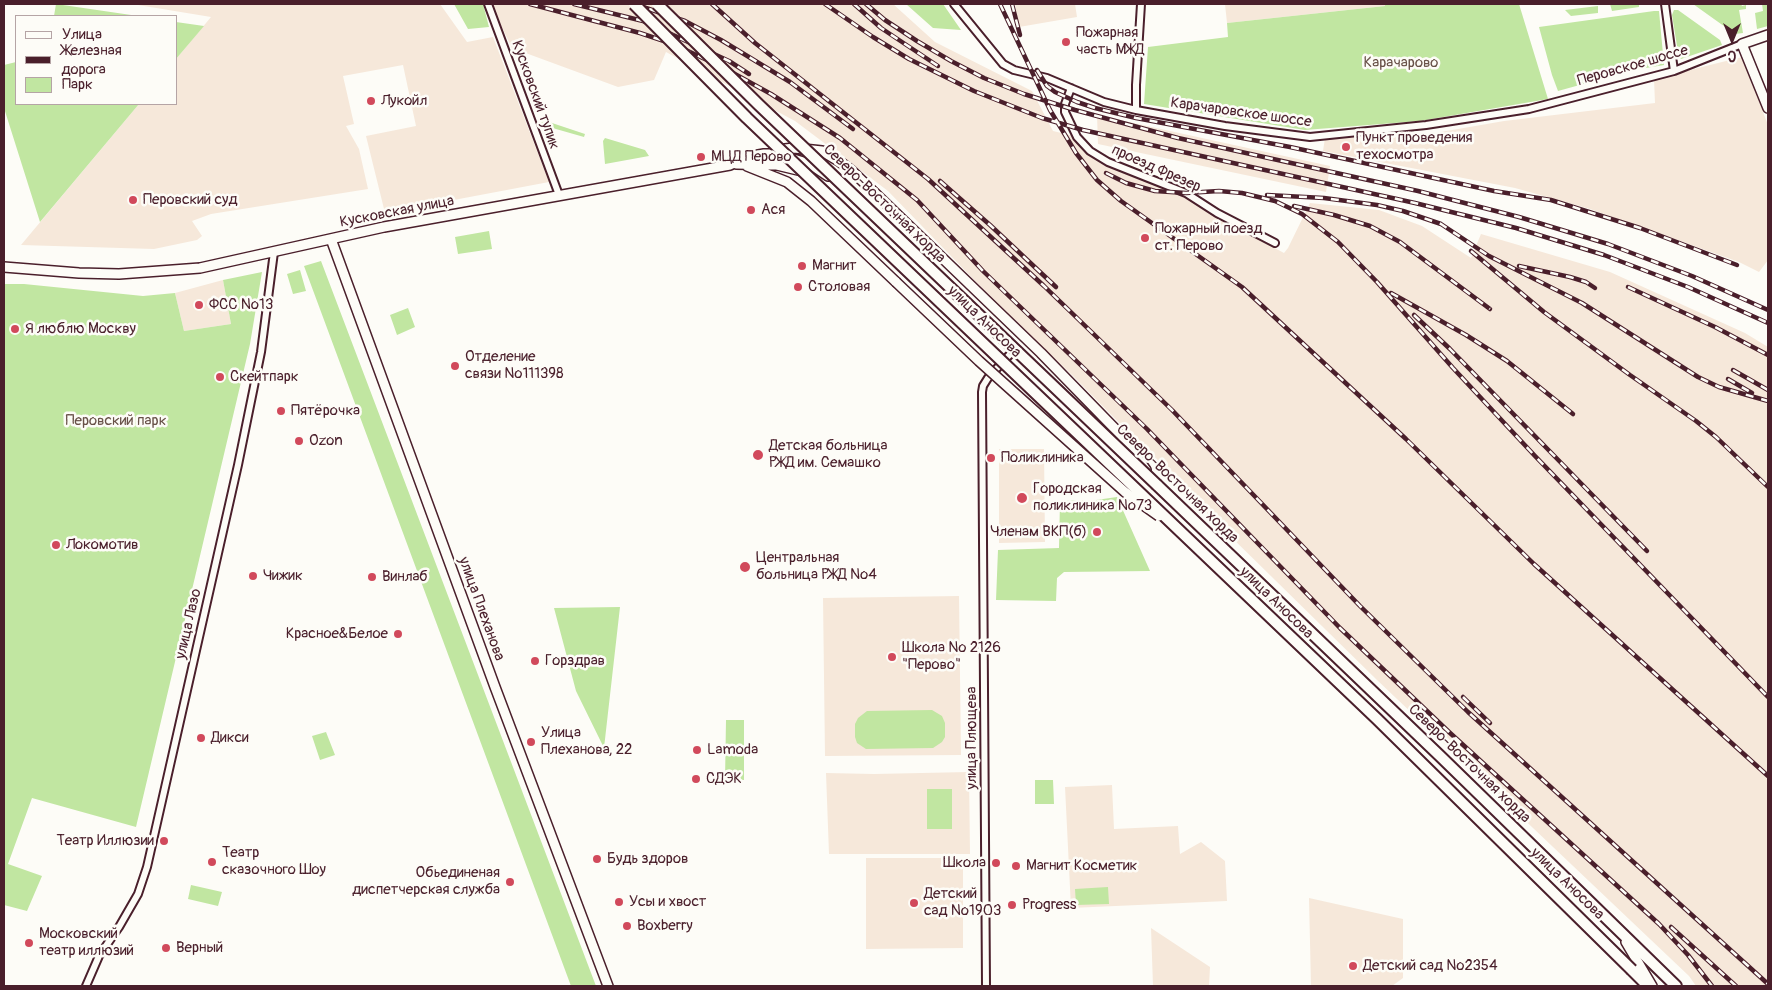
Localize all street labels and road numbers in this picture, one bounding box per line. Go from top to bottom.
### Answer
street label: Кусковский тупик [507,38,563,152]
street label: Перовское шоссе [1576,42,1690,90]
street label: Карачаровское шоссе [1169,94,1313,132]
street label: Северо-Восточная хорда [819,141,949,267]
street label: проезд Фрезер [1109,141,1203,197]
street label: Кусковская улица [338,192,456,232]
street label: улица Аносова [943,282,1025,362]
street label: Северо-Восточная хорда [1112,421,1242,547]
street label: улица Плеханова [454,555,508,663]
street label: улица Аносова [1235,563,1317,643]
street label: улица Лазо [172,587,206,661]
street label: улица Плющева [963,686,981,790]
street label: Северо-Восточная хорда [1404,701,1534,827]
street label: улица Аносова [1526,844,1608,924]

